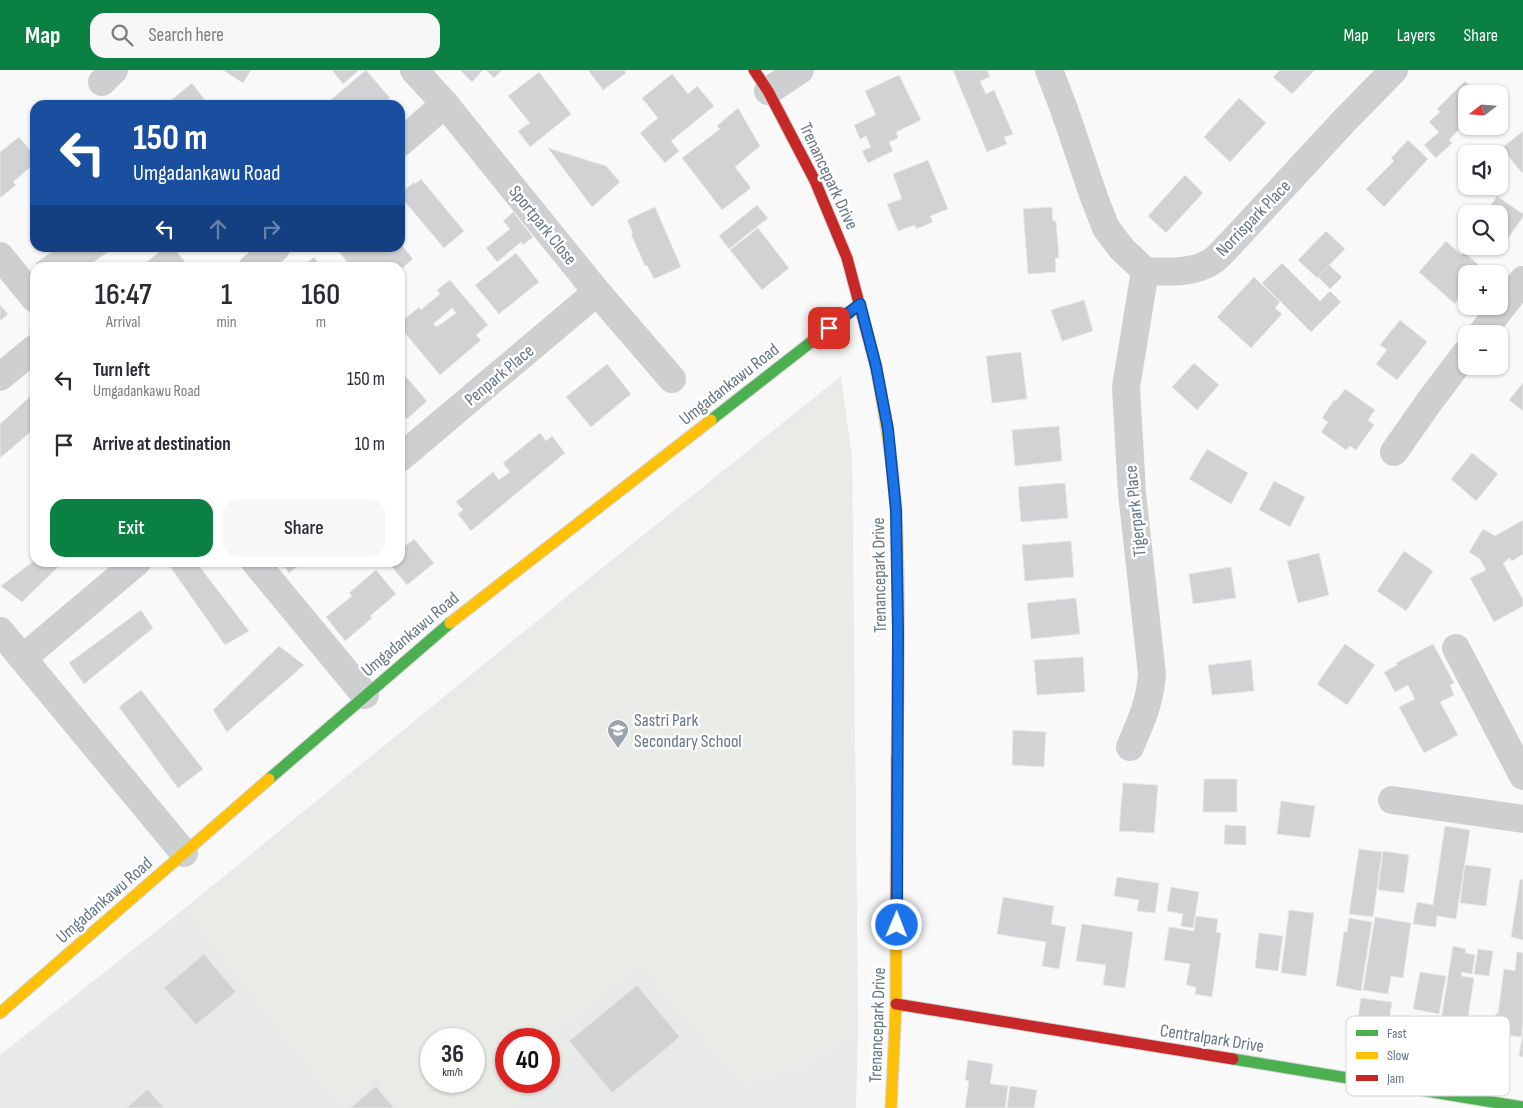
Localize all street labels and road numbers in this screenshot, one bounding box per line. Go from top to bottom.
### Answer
street label: Trenancepark Drive [795,119,862,233]
street label: Norrispark Place [1212,176,1295,261]
street label: Sportpark Close [504,181,581,269]
street label: Umgadankawu Road [675,339,783,430]
street label: Penpark Place [460,340,538,410]
street label: Tigerpark Place [1120,464,1151,558]
street label: Trenancepark Drive [868,517,891,633]
street label: Umgadankawu Road [357,588,463,681]
street label: Umgadankawu Road [52,853,157,948]
street label: Trenancepark Drive [865,967,890,1083]
street label: Centralpark Drive [1158,1020,1265,1057]

